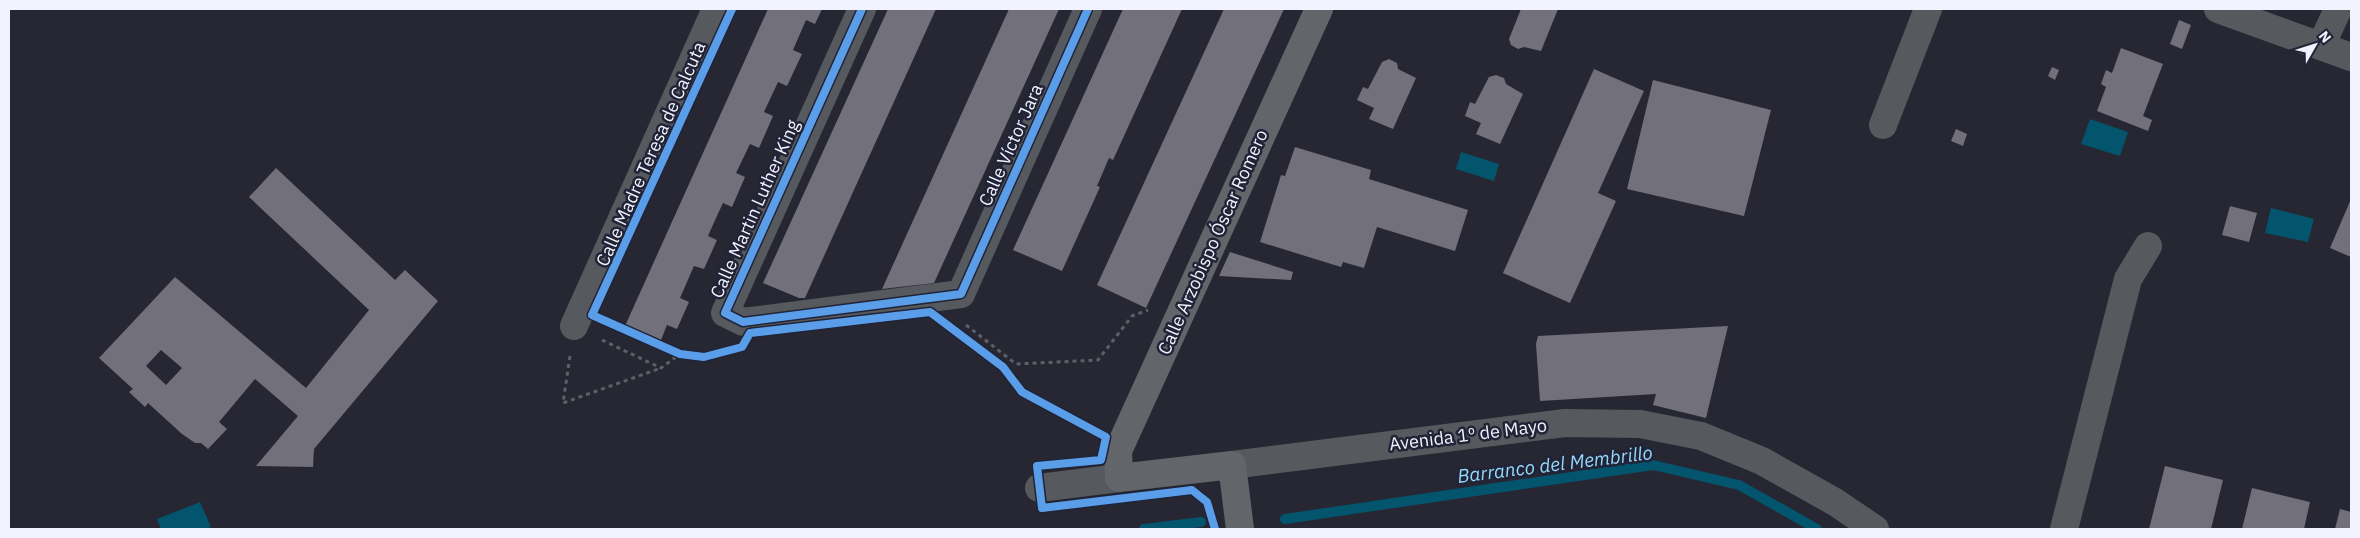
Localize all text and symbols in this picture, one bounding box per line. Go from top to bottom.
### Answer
north arrow [2290,20,2340,70]
text: N [2315,27,2335,46]
street label: Calle Madre Teresa de Calcuta [591,38,711,270]
street label: Calle Víctor Jara [973,80,1048,209]
street label: Calle Martin Luther King [705,116,804,302]
street label: Calle Arzobispo Óscar Romero [1152,126,1273,358]
street label: Avenida 1º de Mayo [1388,413,1548,456]
water label: Barranco del Membrillo [1456,440,1654,488]

